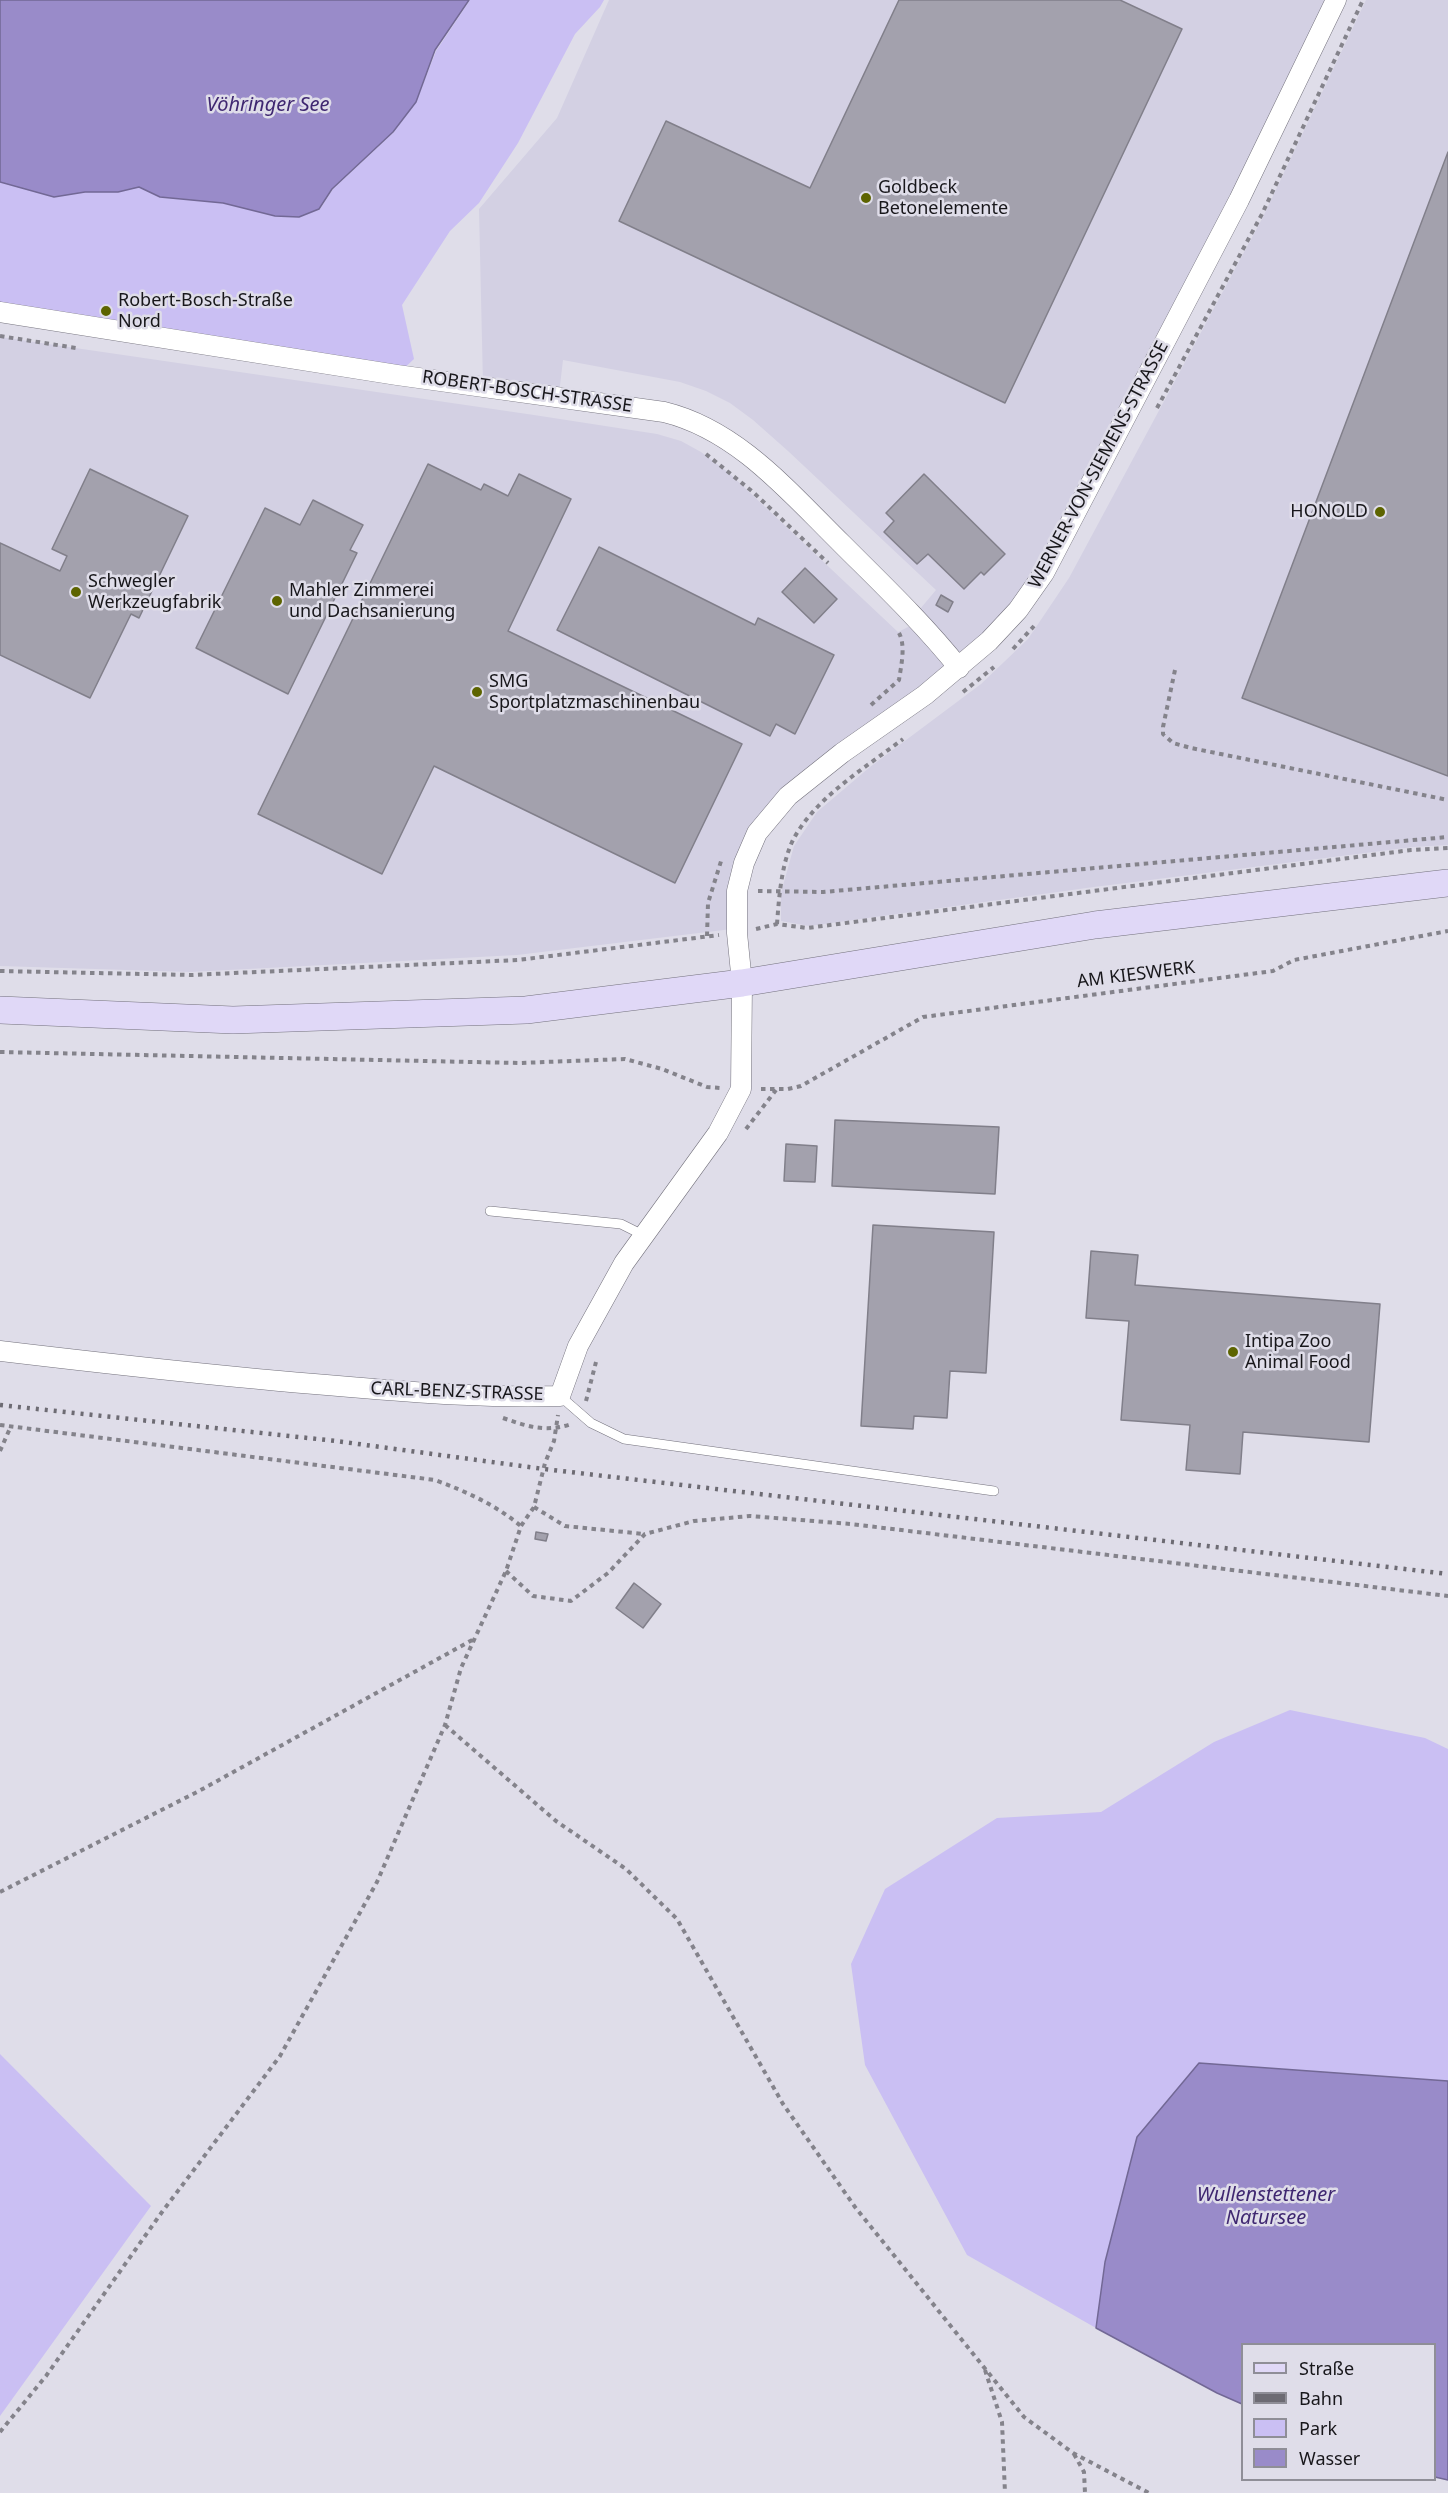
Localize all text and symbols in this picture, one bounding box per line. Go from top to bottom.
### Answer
water label: Vöhringer See [207,93,329,117]
place label: Goldbeck Betonelemente [878,177,1008,219]
marker: Goldbeck Betonelemente [859,191,873,205]
place label: Robert-Bosch-Straße Nord [118,290,293,332]
marker: Robert-Bosch-Straße Nord [99,304,113,318]
street label: WERNER-VON-SIEMENS-STRASSE [1024,338,1174,592]
street label: ROBERT-BOSCH-STRASSE [421,367,633,417]
place label: HONOLD [1290,501,1368,523]
marker: HONOLD [1373,505,1387,519]
place label: Schwegler Werkzeugfabrik [88,571,221,614]
place label: Mahler Zimmerei und Dachsanierung [289,580,455,622]
marker: Schwegler Werkzeugfabrik [69,585,83,599]
marker: Mahler Zimmerei und Dachsanierung [270,594,284,608]
place label: SMG Sportplatzmaschinenbau [489,671,700,714]
marker: SMG Sportplatzmaschinenbau [470,685,484,699]
street label: AM KIESWERK [1076,957,1196,993]
place label: Intipa Zoo Animal Food [1245,1331,1351,1374]
marker: Intipa Zoo Animal Food [1226,1345,1240,1359]
street label: CARL-BENZ-STRASSE [370,1378,544,1406]
water label: Wullenstettener Natursee [1197,2183,1335,2230]
legend [1241,2343,1436,2481]
text: Straße [1299,2356,1354,2380]
text: Bahn [1299,2386,1343,2410]
text: Park [1299,2416,1337,2440]
text: Wasser [1299,2446,1360,2470]

